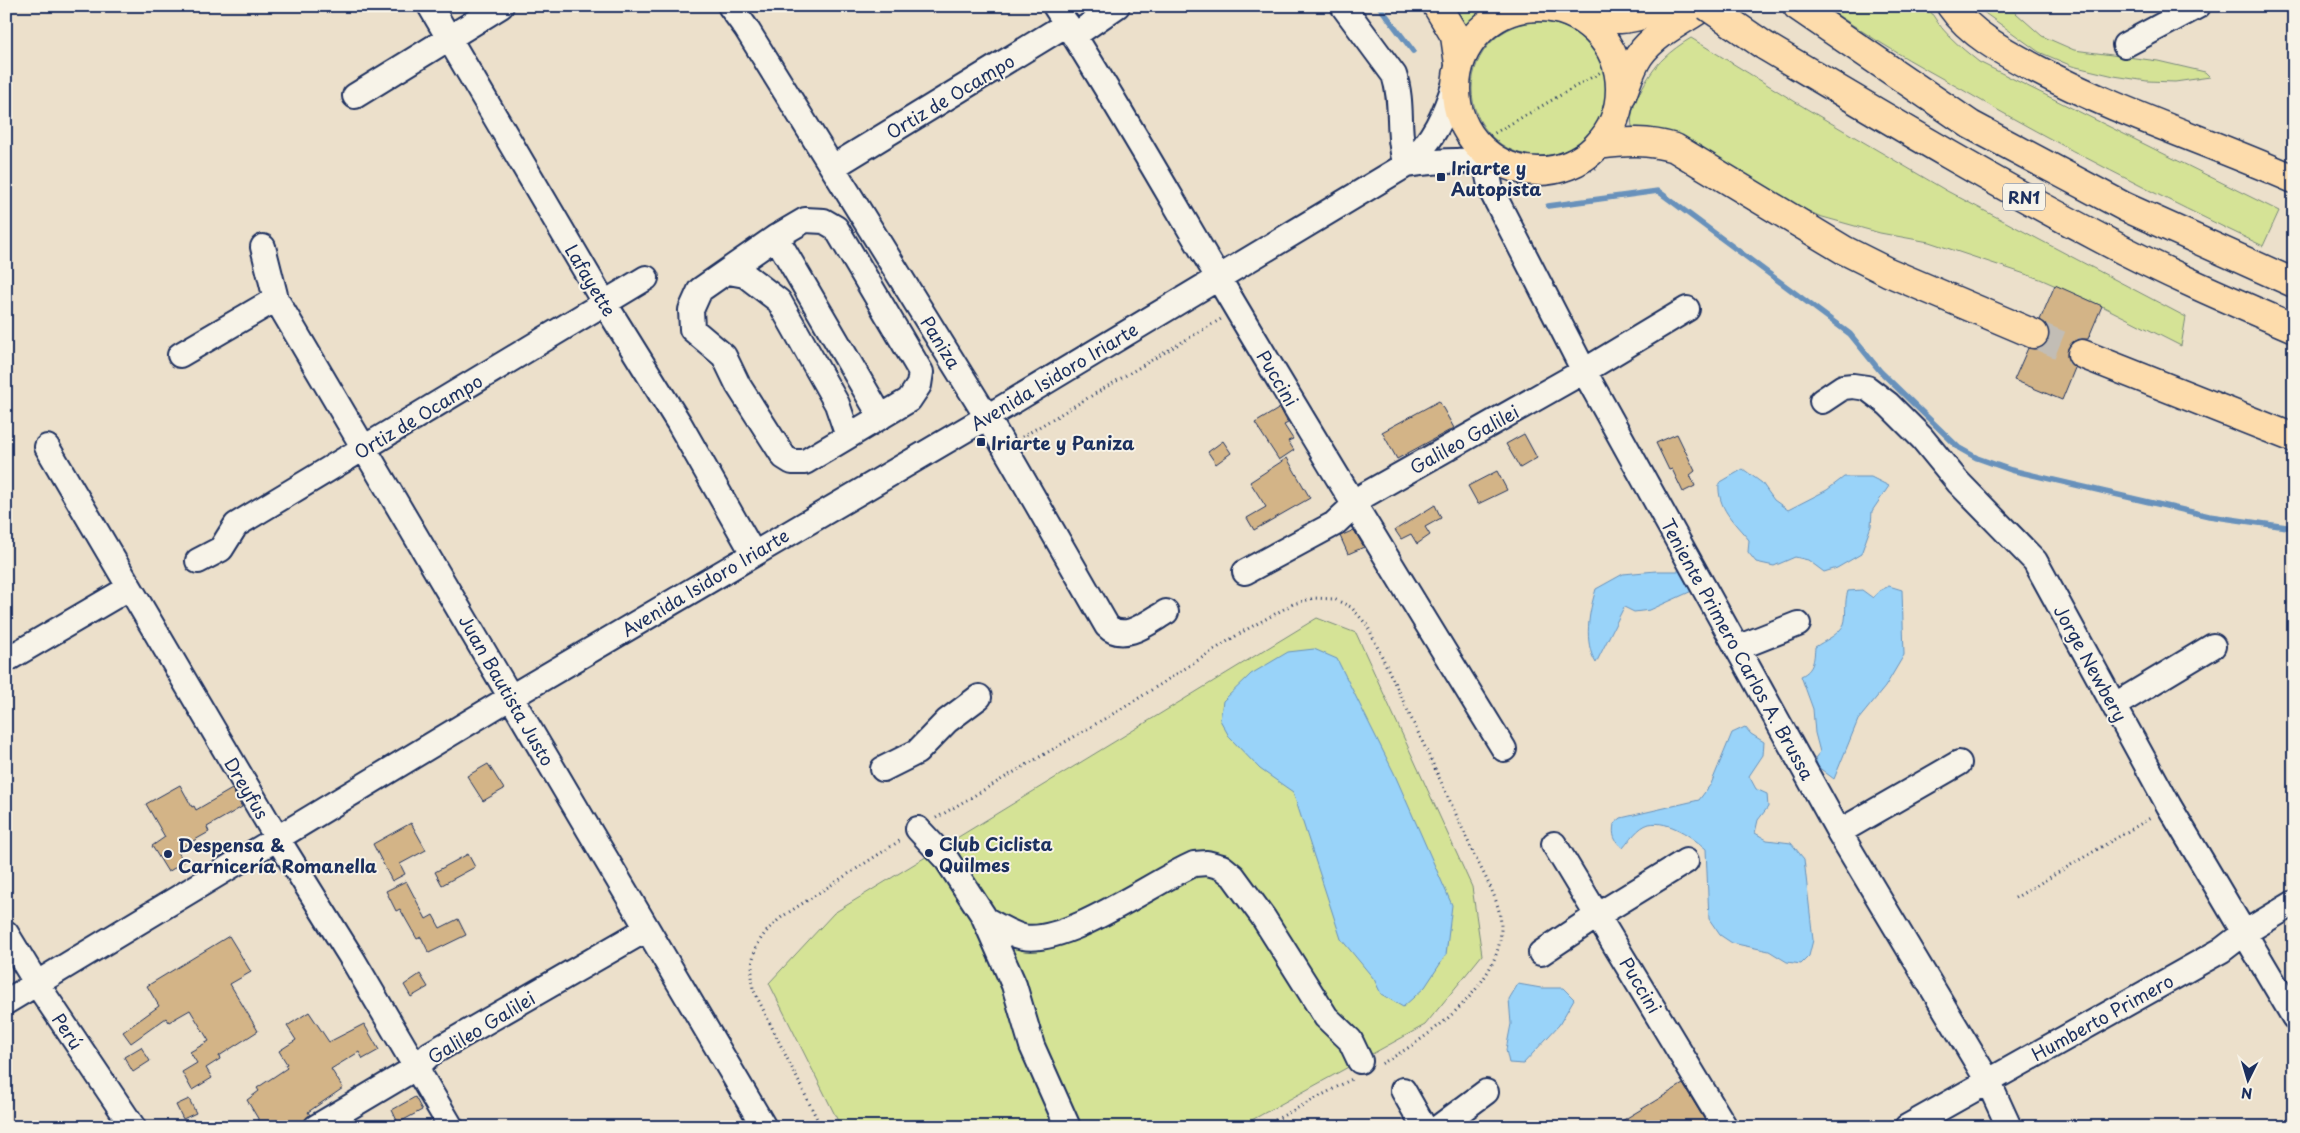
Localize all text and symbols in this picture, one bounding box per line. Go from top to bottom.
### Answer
street label: Ortiz de Ocampo [881,47,1019,145]
place label: Iriarte y Autopista [1451,154,1541,202]
marker: Iriarte y Autopista [1435,171,1447,183]
road number: RN1 [2003,183,2045,210]
street label: Lafayette [559,239,623,321]
street label: Paniza [914,310,968,374]
street label: Avenida Isidoro Iriarte [965,315,1143,437]
street label: Puccini [1251,345,1305,411]
street label: Ortiz de Ocampo [349,367,487,465]
street label: Galileo Galilei [1404,398,1524,480]
place label: Iriarte y Paniza [991,429,1135,456]
marker: Iriarte y Paniza [975,436,987,448]
street label: Teniente Primero Carlos A. Brussa [1655,513,1822,785]
street label: Avenida Isidoro Iriarte [616,521,794,643]
street label: Jorge Newbery [2048,600,2134,726]
street label: Juan Bautista Justo [453,609,561,771]
street label: Dreyfus [218,752,276,824]
place label: Club Ciclista Quilmes [939,830,1053,878]
place label: Despensa & Carnicería Romanella [178,831,377,879]
marker: Club Ciclista Quilmes [923,847,935,859]
marker: Despensa & Carnicería Romanella [162,848,174,860]
street label: Puccini [1614,952,1668,1018]
street label: Humberto Primero [2026,967,2178,1067]
street label: Galileo Galilei [422,984,540,1070]
street label: Perú [46,1007,90,1055]
north arrow [2222,1056,2272,1106]
text: N [2240,1083,2253,1104]

